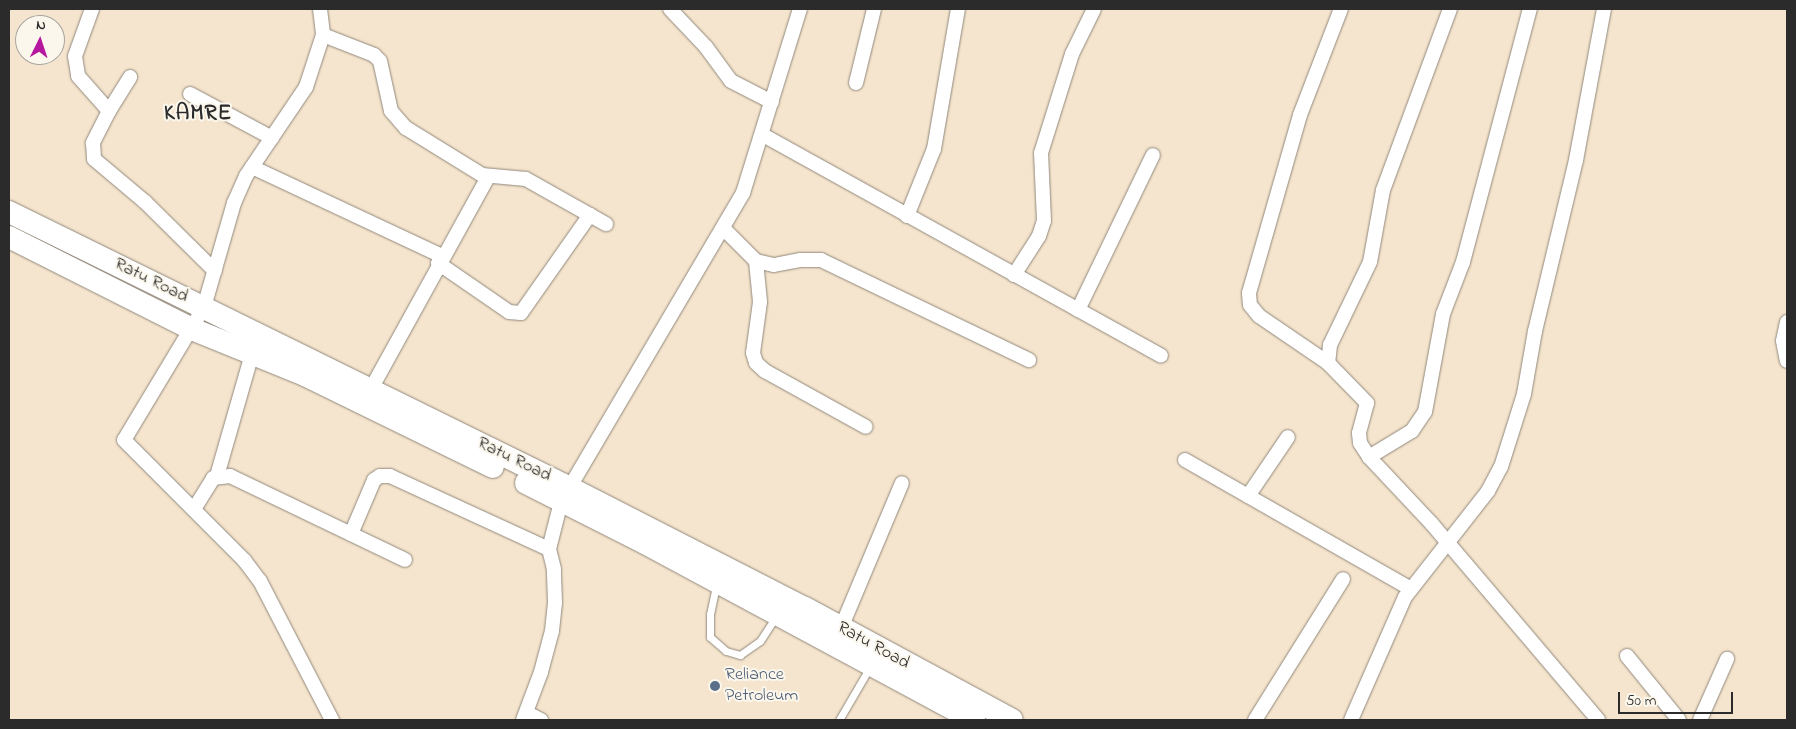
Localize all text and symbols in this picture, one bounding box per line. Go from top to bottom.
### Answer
north arrow [15,15,65,65]
text: N [36,15,46,36]
district label: KAMRE [163,102,233,128]
street label: Ratu Road [110,254,192,308]
street label: Ratu Road [473,433,555,487]
street label: Ratu Road [833,617,913,675]
place label: Reliance Petroleum [725,665,798,708]
marker: Reliance Petroleum [709,680,721,692]
scale bar [1621,682,1736,714]
text: 50 m [1626,690,1656,712]

